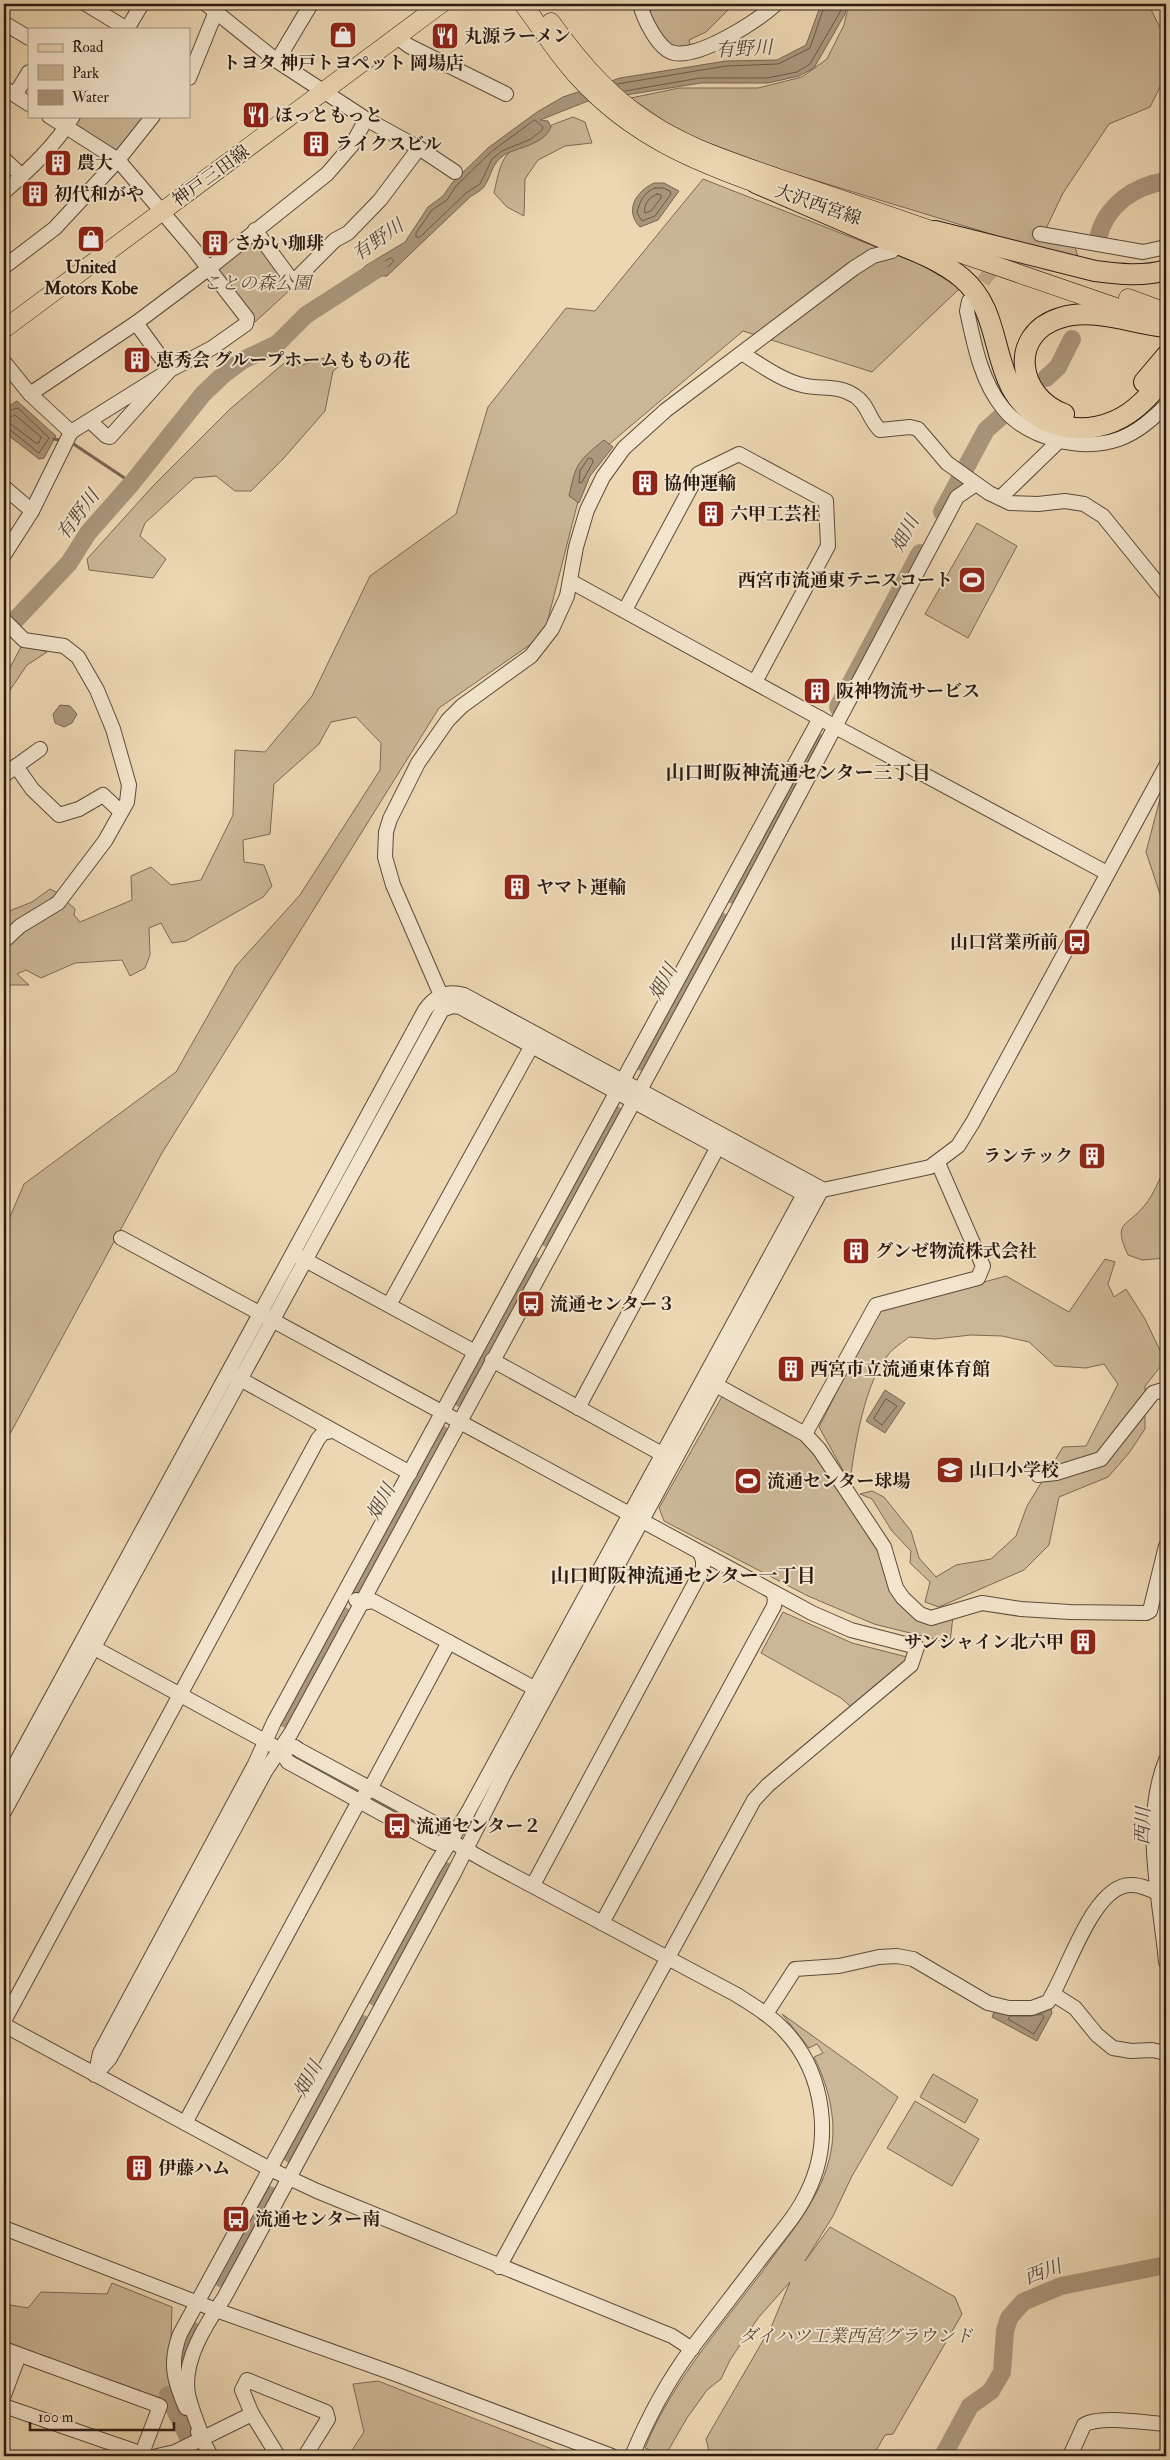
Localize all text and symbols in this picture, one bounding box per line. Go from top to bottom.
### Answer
shop icon: トヨタ 神戸トヨペット 岡場店 [328,20,358,50]
restaurant icon: 丸源ラーメン [430,21,460,51]
place label: 丸源ラーメン [464,25,571,48]
legend [28,28,190,118]
water label: 有野川 [715,35,775,62]
text: Road [72,38,104,57]
place label: トヨタ 神戸トヨペット 岡場店 [222,52,464,75]
text: Park [72,64,99,83]
text: Water [71,88,109,107]
restaurant icon: ほっともっと [241,100,271,130]
place label: ほっともっと [275,104,383,127]
building icon: ライクスビル [301,129,331,159]
place label: ライクスビル [335,133,442,156]
street label: 神戸三田線 [168,140,254,212]
building icon: 農大 [43,148,73,178]
place label: 農大 [77,152,113,175]
building icon: 初代和がや [20,179,50,209]
street label: 大沢西宮線 [772,179,864,231]
place label: 初代和がや [54,183,144,206]
water label: 有野川 [348,213,410,266]
shop icon: United Motors Kobe [76,224,106,254]
building icon: さかい珈琲 [200,228,230,258]
place label: さかい珈琲 [234,232,324,255]
place label: United Motors Kobe [43,256,139,300]
park label: ことの森公園 [203,272,314,295]
building icon: 恵秀会 グループホームももの花 [122,345,152,375]
place label: 恵秀会 グループホームももの花 [156,349,410,372]
building icon: 協伸運輸 [630,468,660,498]
place label: 協伸運輸 [664,472,736,495]
water label: 有野川 [51,483,106,545]
building icon: 六甲工芸社 [696,499,726,529]
place label: 六甲工芸社 [730,503,820,526]
water label: 畑川 [885,510,925,556]
sports icon: 西宮市流通東テニスコート [957,565,987,595]
place label: 西宮市流通東テニスコート [738,569,953,592]
building icon: 阪神物流サービス [802,676,832,706]
place label: 阪神物流サービス [836,680,980,703]
district label: 山口町阪神流通センター三丁目 [665,761,931,785]
building icon: ヤマト運輸 [502,872,532,902]
place label: ヤマト運輸 [536,876,626,899]
bus stop icon: 山口営業所前 [1062,927,1092,957]
place label: 山口営業所前 [950,931,1058,954]
water label: 畑川 [643,958,684,1004]
building icon: ランテック [1077,1141,1107,1171]
place label: ランテック [983,1145,1073,1168]
building icon: グンゼ物流株式会社 [841,1236,871,1266]
place label: グンゼ物流株式会社 [875,1240,1037,1263]
bus stop icon: 流通センター３ [516,1289,546,1319]
place label: 流通センター３ [550,1293,675,1316]
building icon: 西宮市立流通東体育館 [776,1354,806,1384]
place label: 西宮市立流通東体育館 [810,1358,990,1381]
school or university icon: 山口小学校 [935,1455,965,1485]
place label: 山口小学校 [969,1459,1059,1482]
sports icon: 流通センター球場 [733,1466,763,1496]
place label: 流通センター球場 [767,1470,910,1493]
water label: 畑川 [361,1478,402,1524]
district label: 山口町阪神流通センター一丁目 [550,1564,816,1588]
building icon: サンシャイン北六甲 [1068,1627,1098,1657]
place label: サンシャイン北六甲 [904,1631,1064,1654]
water label: 西川 [1130,1805,1156,1845]
bus stop icon: 流通センター２ [382,1811,412,1841]
place label: 流通センター２ [416,1815,541,1838]
water label: 畑川 [288,2055,329,2101]
building icon: 伊藤ハム [124,2153,154,2183]
place label: 伊藤ハム [158,2157,230,2180]
bus stop icon: 流通センター南 [221,2204,251,2234]
place label: 流通センター南 [255,2208,380,2231]
water label: 西川 [1021,2254,1067,2290]
park label: ダイハツ工業西宮グラウンド [739,2325,974,2348]
scale bar [30,2400,174,2432]
text: 100 m [38,2408,74,2427]

